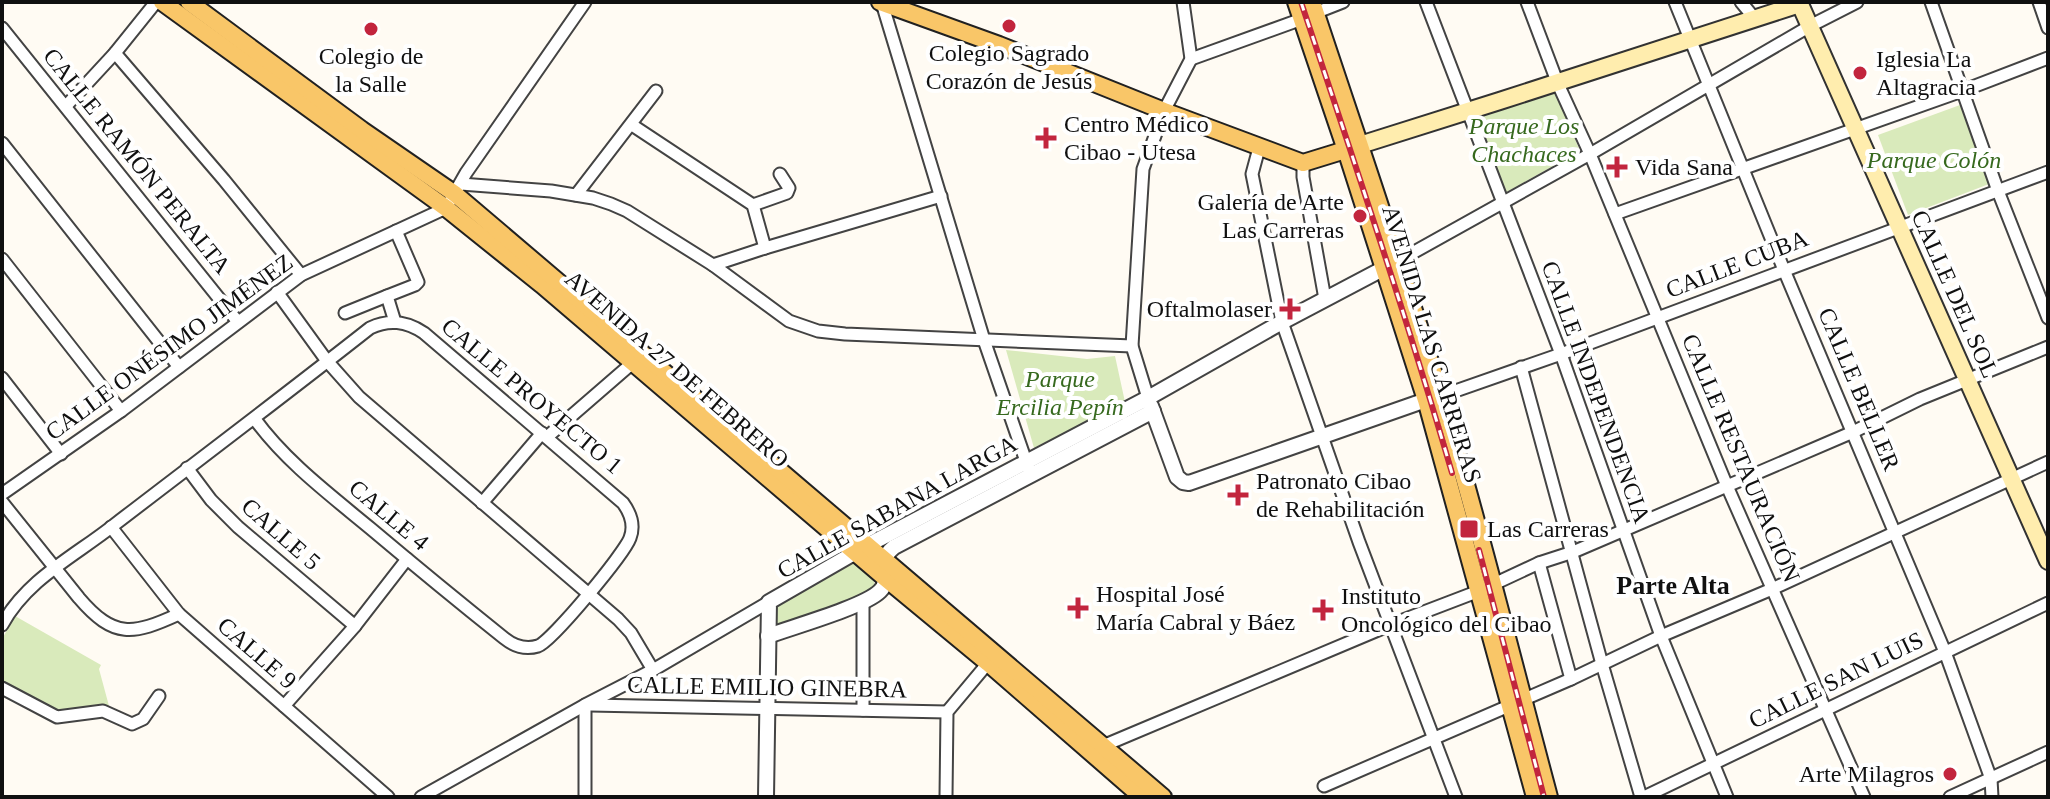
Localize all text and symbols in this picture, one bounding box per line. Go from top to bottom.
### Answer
marker: Colegio Sagrado Corazón de Jesús [1000,17,1018,35]
marker: Colegio de la Salle [362,20,380,38]
place label: Colegio Sagrado Corazón de Jesús [926,40,1092,94]
street label: CALLE RAMÓN PERALTA [38,43,236,279]
place label: Colegio de la Salle [319,43,423,97]
place label: Iglesia La Altagracia [1876,46,1976,100]
marker: Iglesia La Altagracia [1851,64,1869,82]
place label: Centro Médico Cibao - Utesa [1064,111,1209,165]
park label: Parque Los Chachaces [1468,113,1579,167]
marker: Centro Médico Cibao - Utesa [1035,127,1057,149]
park label: Parque Colón [1866,147,2001,173]
place label: Vida Sana [1635,154,1733,180]
marker: Vida Sana [1606,156,1628,178]
place label: Galería de Arte Las Carreras [1197,189,1344,243]
street label: AVENIDA LAS CARRERAS [1377,202,1487,486]
street label: CALLE DEL SOL [1906,206,2004,382]
marker: Galería de Arte Las Carreras [1351,207,1369,225]
street label: CALLE CUBA [1662,225,1812,303]
street label: CALLE ONÉSIMO JIMÉNEZ [41,249,297,445]
street label: CALLE INDEPENDENCIA [1536,258,1656,527]
street label: AVENIDA 27 DE FEBRERO [560,265,794,473]
place label: Oftalmolaser [1147,296,1272,322]
marker: Oftalmolaser [1279,298,1301,320]
street label: CALLE BELLER [1813,304,1905,474]
street label: CALLE PROYECTO 1 [436,313,628,479]
street label: CALLE RESTAURACIÓN [1677,330,1805,586]
park label: Parque Ercilia Pepín [995,366,1124,420]
street label: CALLE SABANA LARGA [773,430,1022,584]
place label: Patronato Cibao de Rehabilitación [1256,468,1425,522]
street label: CALLE 4 [344,474,434,556]
marker: Patronato Cibao de Rehabilitación [1227,484,1249,506]
street label: CALLE 5 [236,493,326,575]
place label: Las Carreras [1487,516,1609,542]
marker: Las Carreras [1458,518,1480,540]
district label: Parte Alta [1616,571,1730,600]
place label: Hospital José María Cabral y Báez [1096,581,1295,635]
place label: Instituto Oncológico del Cibao [1341,583,1552,637]
marker: Hospital José María Cabral y Báez [1067,597,1089,619]
marker: Instituto Oncológico del Cibao [1312,599,1334,621]
street label: CALLE 9 [212,612,302,694]
street label: CALLE SAN LUIS [1745,627,1927,733]
street label: CALLE EMILIO GINEBRA [627,672,908,702]
place label: Arte Milagros [1799,761,1934,787]
marker: Arte Milagros [1941,765,1959,783]

